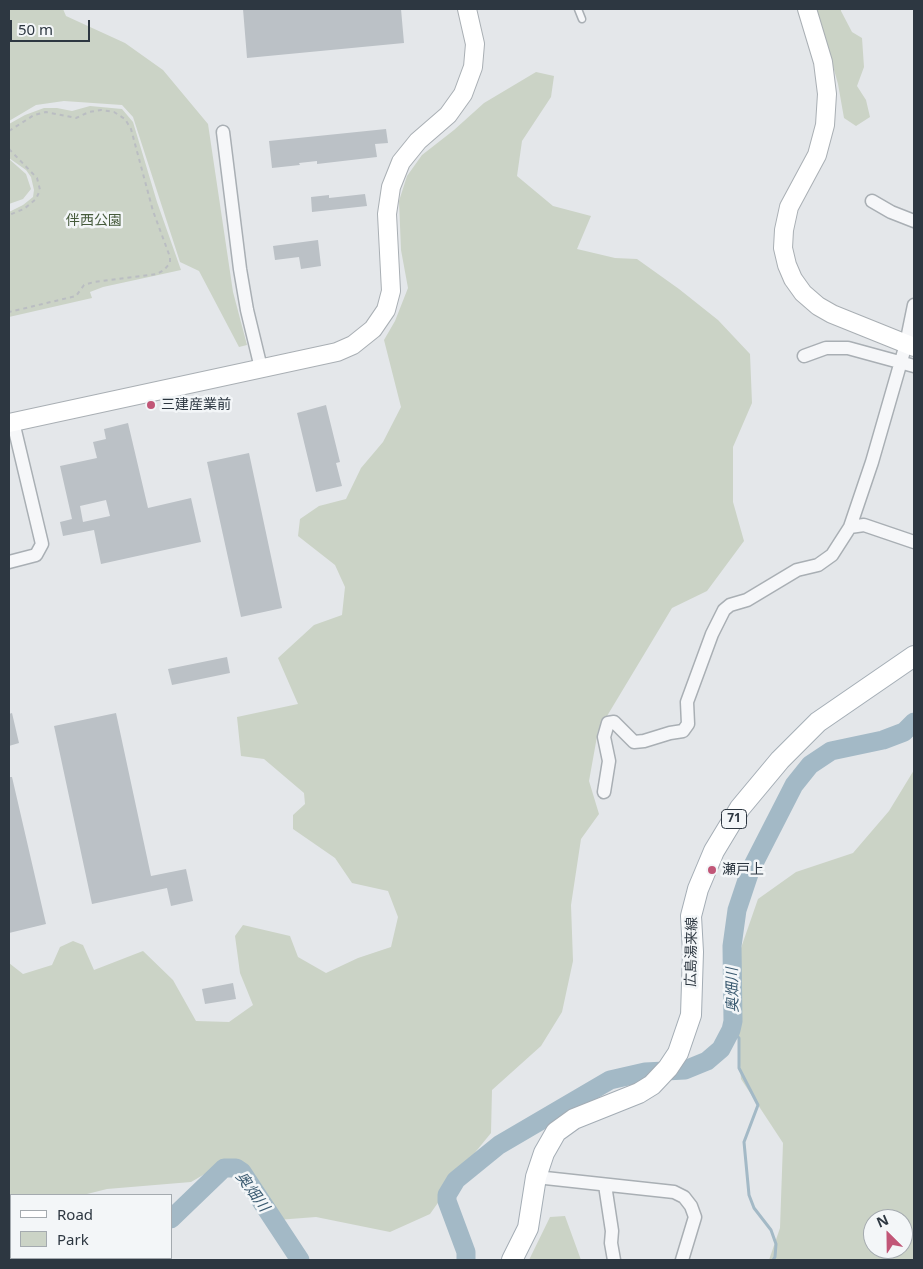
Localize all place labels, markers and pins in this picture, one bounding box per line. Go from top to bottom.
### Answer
place label: 三建産業前 [161,397,231,413]
marker: 三建産業前 [145,399,157,411]
place label: 瀬戸上 [722,862,764,878]
marker: 瀬戸上 [706,864,718,876]

